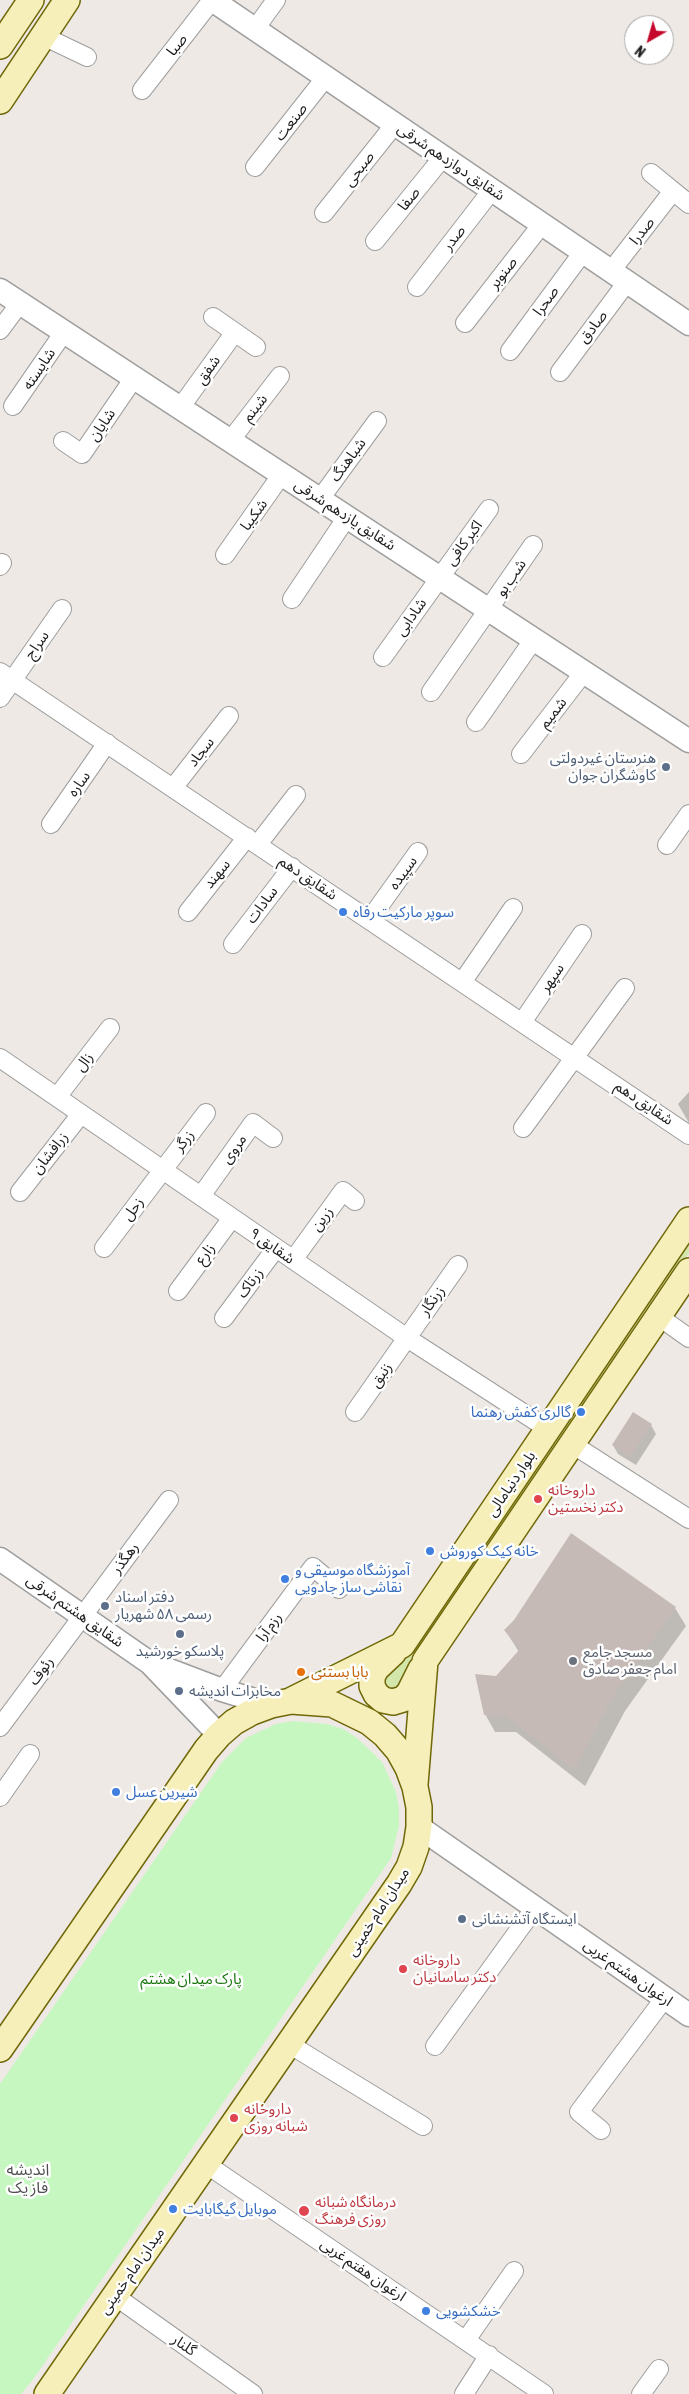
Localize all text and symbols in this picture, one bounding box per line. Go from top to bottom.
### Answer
north arrow [624,15,674,65]
street label: صبا [163,30,191,60]
text: N [632,42,649,60]
street label: صنعت [271,100,311,144]
street label: شقایق دوازدهم شرقی [394,119,508,205]
street label: صبحی [340,148,378,190]
street label: صفا [394,183,424,215]
street label: صدرا [626,214,658,248]
street label: صدر [439,222,469,254]
street label: صنوبر [485,253,521,293]
street label: صحرا [529,283,563,319]
street label: صادق [575,307,611,347]
street label: شایسته [19,345,59,393]
street label: شفق [192,352,224,388]
street label: شبنم [239,390,271,426]
street label: شایان [85,405,119,445]
street label: شباهنگ [326,435,370,485]
street label: شقایق یازدهم شرقی [291,475,399,555]
street label: شکیبا [237,496,271,534]
street label: اکبر کافی [442,517,486,569]
street label: شب بو [492,556,530,600]
street label: شادابی [392,595,430,639]
street label: سراج [21,627,53,663]
street label: شمیم [535,694,571,732]
street label: سجاد [184,734,218,770]
place label: هنرستان غیردولتی کاوشگران جوان [550,749,656,784]
marker: هنرستان غیردولتی کاوشگران جوان [660,761,672,773]
street label: ساره [64,768,94,800]
street label: شقایق دهم [275,852,341,904]
street label: سپیده [385,853,421,893]
street label: سهند [200,856,234,892]
street label: سادات [242,883,282,927]
place label: سوپر مارکیت رفاه [353,903,454,921]
marker: سوپر مارکیت رفاه [337,906,349,918]
street label: سپهر [536,960,568,996]
street label: زال [71,1049,97,1075]
street label: شقایق دهم [611,1077,677,1129]
street label: زرگر [170,1127,198,1155]
street label: زرافشان [28,1128,72,1178]
street label: مروی [217,1131,251,1167]
street label: زحل [118,1194,148,1224]
street label: زرین [307,1203,337,1235]
street label: شقایق ۹ [246,1224,298,1268]
street label: زارع [191,1240,219,1268]
street label: زرتاک [233,1265,267,1301]
street label: زرنگار [415,1283,449,1319]
street label: زنبق [366,1359,396,1391]
place label: گالری کفش رهنما [471,1403,571,1421]
marker: گالری کفش رهنما [575,1406,587,1418]
street label: بلوار دنیامالی [483,1448,539,1520]
place label: داروخانه دکتر نخستین [548,1481,623,1516]
marker: داروخانه دکتر نخستین [532,1493,544,1505]
street label: رهگذر [107,1539,143,1577]
place label: خانه کیک کوروش [440,1542,539,1560]
marker: خانه کیک کوروش [424,1545,436,1557]
place label: آموزشگاه موسیقی و نقاشی ساز جادویی [295,1561,410,1596]
street label: شقایق هشتم شرقی [23,1571,127,1651]
marker: آموزشگاه موسیقی و نقاشی ساز جادویی [279,1573,291,1585]
place label: دفتر اسناد رسمی ۵۸ شهریار [115,1588,212,1623]
marker: دفتر اسناد رسمی ۵۸ شهریار [99,1600,111,1612]
street label: رزم آرا [252,1609,286,1645]
marker: پلاسکو خورشید [174,1628,186,1640]
place label: پلاسکو خورشید [136,1642,224,1660]
place label: مسجد جامع امام جعفر صادق [583,1643,677,1678]
street label: رئوف [25,1653,57,1689]
marker: مسجد جامع امام جعفر صادق [567,1655,579,1667]
place label: بابا بستنی [311,1663,368,1681]
marker: بابا بستنی [295,1666,307,1678]
place label: مخابرات اندیشه [189,1682,281,1700]
marker: مخابرات اندیشه [173,1685,185,1697]
place label: شیرین عسل [126,1783,198,1801]
marker: شیرین عسل [110,1786,122,1798]
street label: میدان امام خمینی [343,1864,413,1960]
place label: ایستگاه آتشنشانی [472,1910,577,1928]
marker: ایستگاه آتشنشانی [456,1913,468,1925]
street label: ارغوان هشتم غربی [580,1936,676,2010]
place label: داروخانه دکتر ساسانیان [413,1951,496,1986]
marker: داروخانه دکتر ساسانیان [397,1963,409,1975]
park label: پارک میدان هشتم [140,1970,242,1988]
place label: داروخانه شبانه روزی [244,2100,308,2135]
marker: داروخانه شبانه روزی [228,2112,240,2124]
district label: اندیشه فاز یک [7,2160,49,2198]
place label: درمانگاه شبانه روزی فرهنگ [315,2193,396,2228]
place label: موبایل گیگابایت [183,2200,277,2218]
marker: موبایل گیگابایت [167,2203,179,2215]
marker: درمانگاه شبانه روزی فرهنگ [297,2204,311,2218]
street label: میدان امام خمینی [95,2224,169,2318]
street label: ارغوان هفتم غربی [317,2235,409,2305]
place label: خشکشویی [436,2302,501,2320]
marker: خشکشویی [420,2305,432,2317]
street label: گلنار [168,2330,200,2360]

